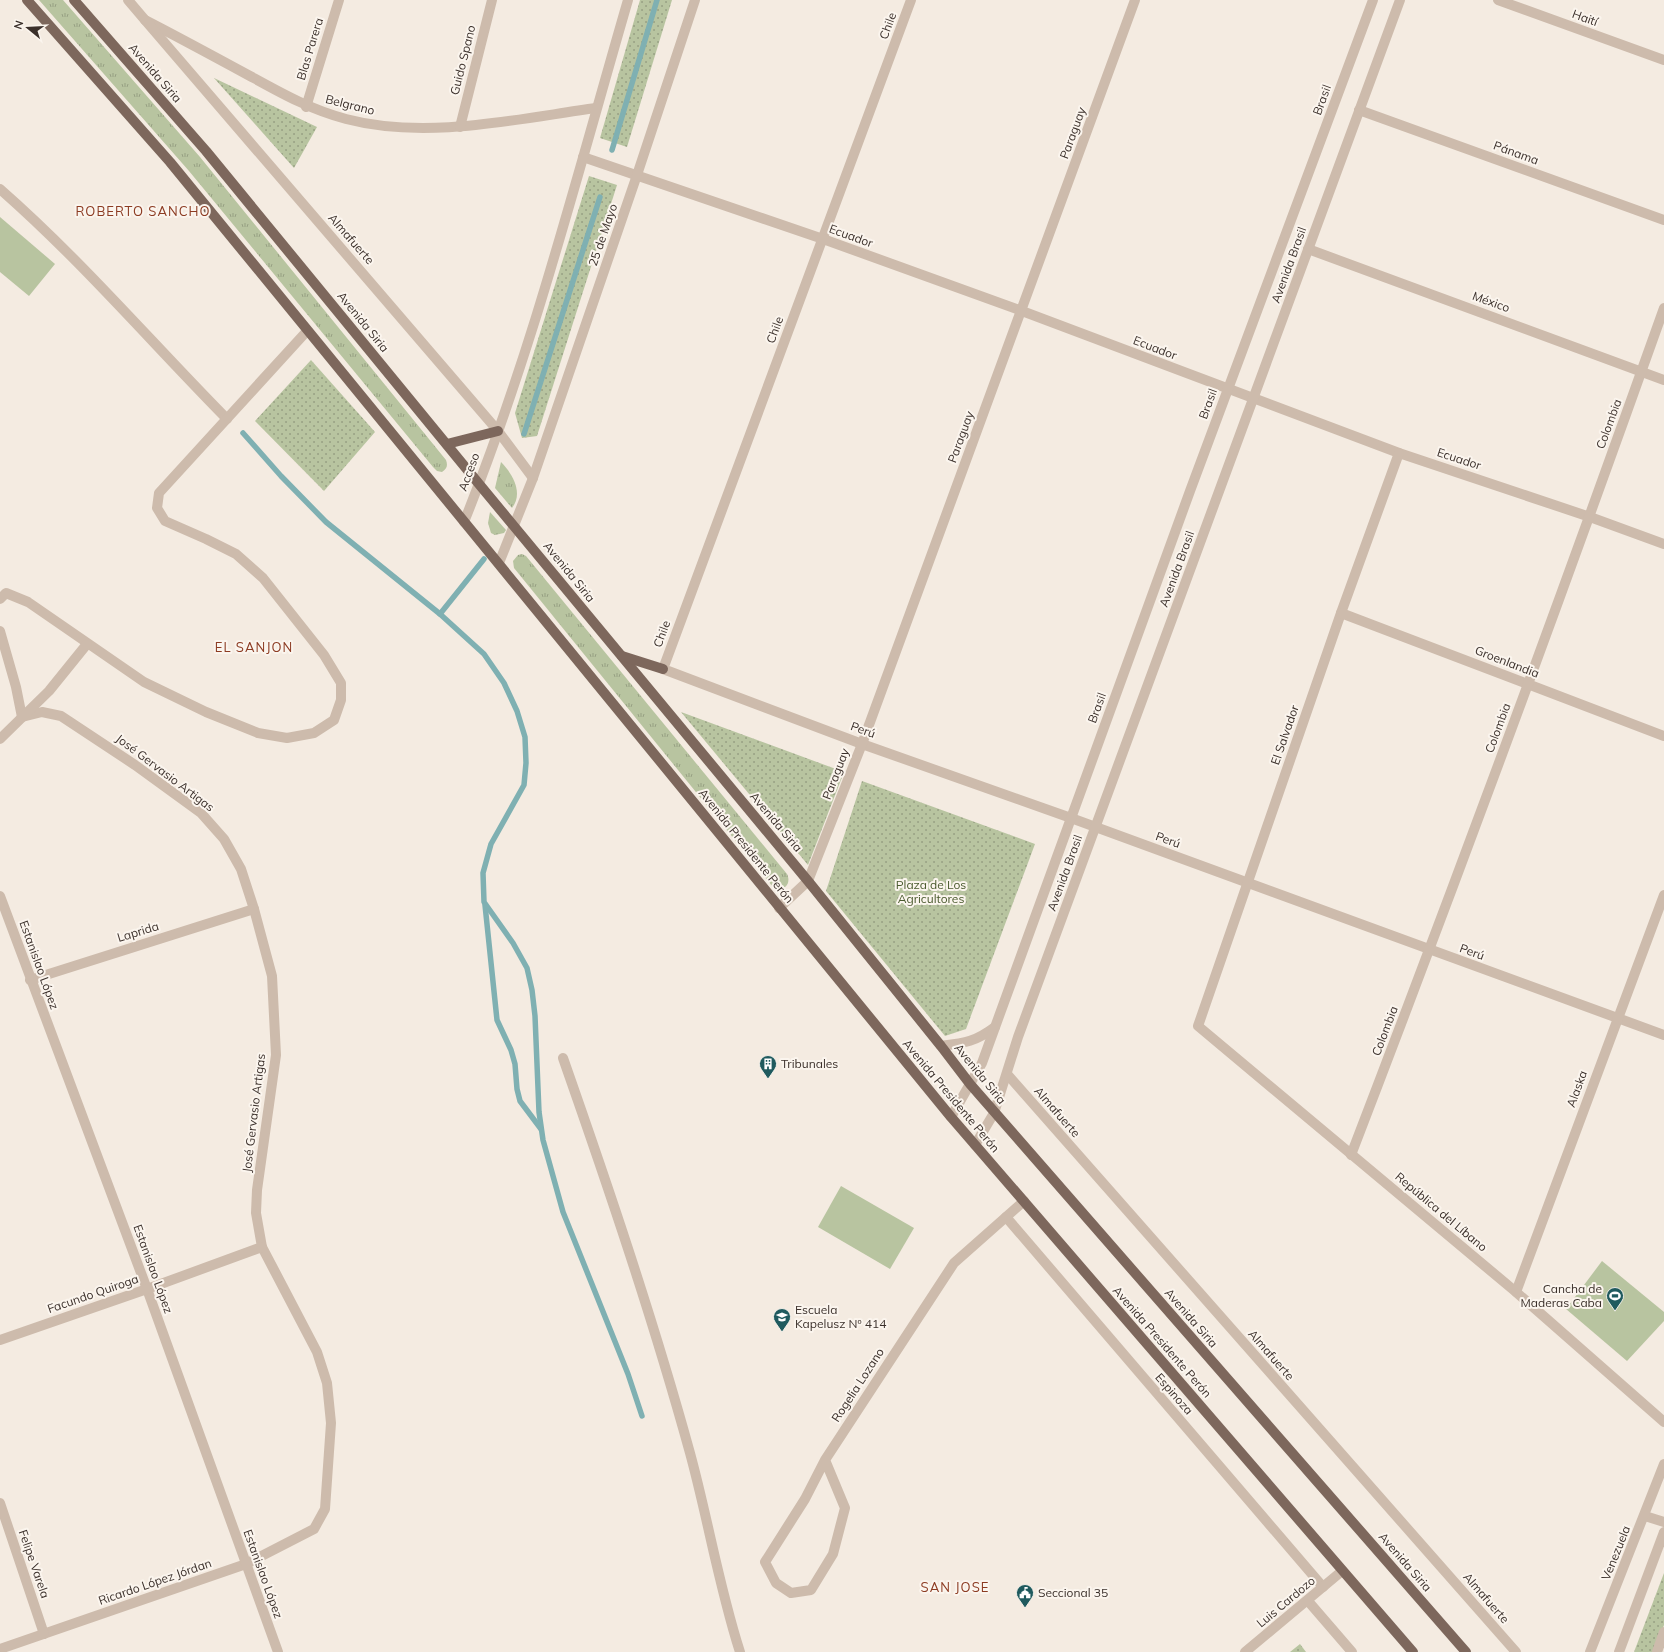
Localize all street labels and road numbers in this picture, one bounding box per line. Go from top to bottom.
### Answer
street label: Haití [1570,6,1601,29]
street label: Chile [876,10,899,41]
street label: Blas Parera [293,16,326,82]
street label: Guido Spano [447,23,478,96]
street label: Avenida Siria [126,40,185,105]
street label: Brasil [1309,83,1334,117]
street label: Belgrano [324,91,376,118]
street label: Paraguay [1056,104,1089,161]
street label: Pánama [1492,137,1541,168]
street label: 25 de Mayo [585,202,620,268]
street label: Almafuerte [325,210,377,267]
street label: Ecuador [827,221,876,251]
street label: Avenida Brasil [1268,225,1309,305]
street label: Avenida Siria [334,288,392,355]
street label: México [1470,288,1512,315]
street label: Chile [763,314,786,345]
street label: Ecuador [1131,332,1180,363]
street label: Brasil [1195,387,1220,421]
street label: Colombia [1593,397,1624,451]
street label: Paraguay [944,408,977,465]
street label: Ecuador [1435,444,1484,473]
street label: Acceso [455,450,482,493]
street label: Avenida Brasil [1156,529,1197,609]
street label: Avenida Siria [540,538,598,605]
street label: Chile [650,618,673,649]
street label: Groenlandia [1473,642,1542,681]
street label: Brasil [1084,691,1109,725]
street label: Colombia [1482,701,1513,755]
street label: El Salvador [1267,702,1302,767]
street label: Perú [849,718,878,741]
street label: José Gervasio Artigas [113,731,218,815]
street label: Paraguay [819,745,852,802]
street label: Avenida Presidente Perón [696,785,797,906]
street label: Avenida Siria [747,789,806,855]
street label: Perú [1154,828,1183,851]
street label: Avenida Brasil [1044,833,1085,913]
street label: Estanislao López [16,918,62,1011]
street label: Laprida [115,918,160,945]
street label: Perú [1458,940,1487,963]
street label: Colombia [1368,1004,1401,1058]
street label: Avenida Presidente Perón [900,1036,1003,1155]
street label: Avenida Siria [951,1040,1009,1107]
street label: José Gervasio Artigas [239,1053,268,1173]
street label: Alaska [1563,1068,1590,1109]
street label: Almafuerte [1031,1083,1083,1140]
street label: República del Líbano [1392,1169,1490,1255]
street label: Estanislao López [130,1222,176,1315]
street label: Facundo Quiroga [45,1271,140,1316]
street label: Avenida Presidente Perón [1110,1283,1215,1400]
street label: Avenida Siria [1162,1285,1221,1350]
street label: Almafuerte [1245,1326,1297,1383]
street label: Rogelia Lozano [828,1345,887,1425]
street label: Espinoza [1152,1370,1196,1418]
street label: Venezuela [1598,1523,1633,1582]
street label: Estanislao López [240,1527,286,1620]
street label: Felipe Varela [16,1528,53,1600]
street label: Avenida Siria [1376,1529,1435,1594]
street label: Ricardo López Jórdan [96,1555,213,1608]
street label: Almafuerte [1460,1569,1512,1626]
street label: Luis Cardozo [1253,1573,1318,1630]

